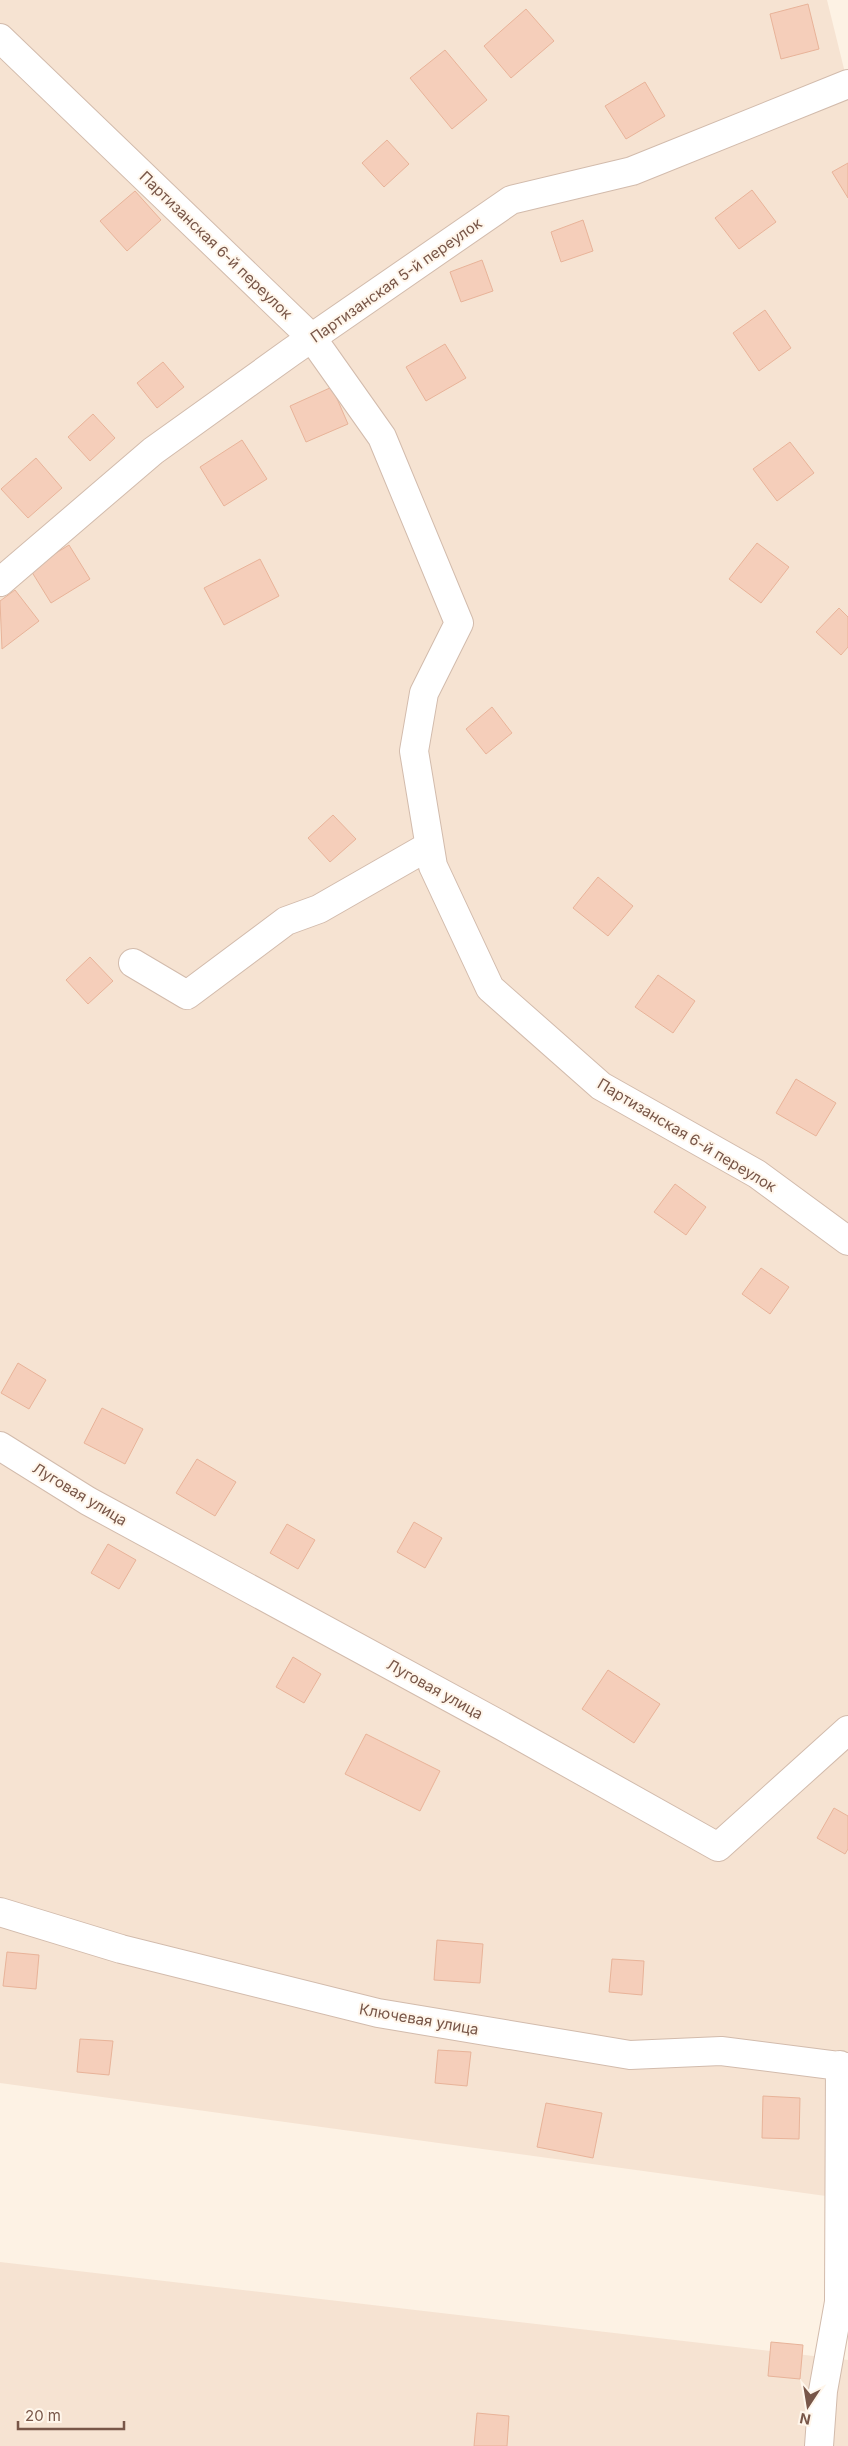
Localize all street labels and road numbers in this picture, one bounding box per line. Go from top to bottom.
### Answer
street label: Партизанская 6-й переулок [136,167,296,323]
street label: Партизанская 5-й переулок [307,213,485,347]
street label: Партизанская 6-й переулок [594,1074,780,1196]
street label: Луговая улица [29,1458,131,1530]
street label: Луговая улица [384,1655,486,1723]
street label: Ключевая улица [358,1999,480,2039]

